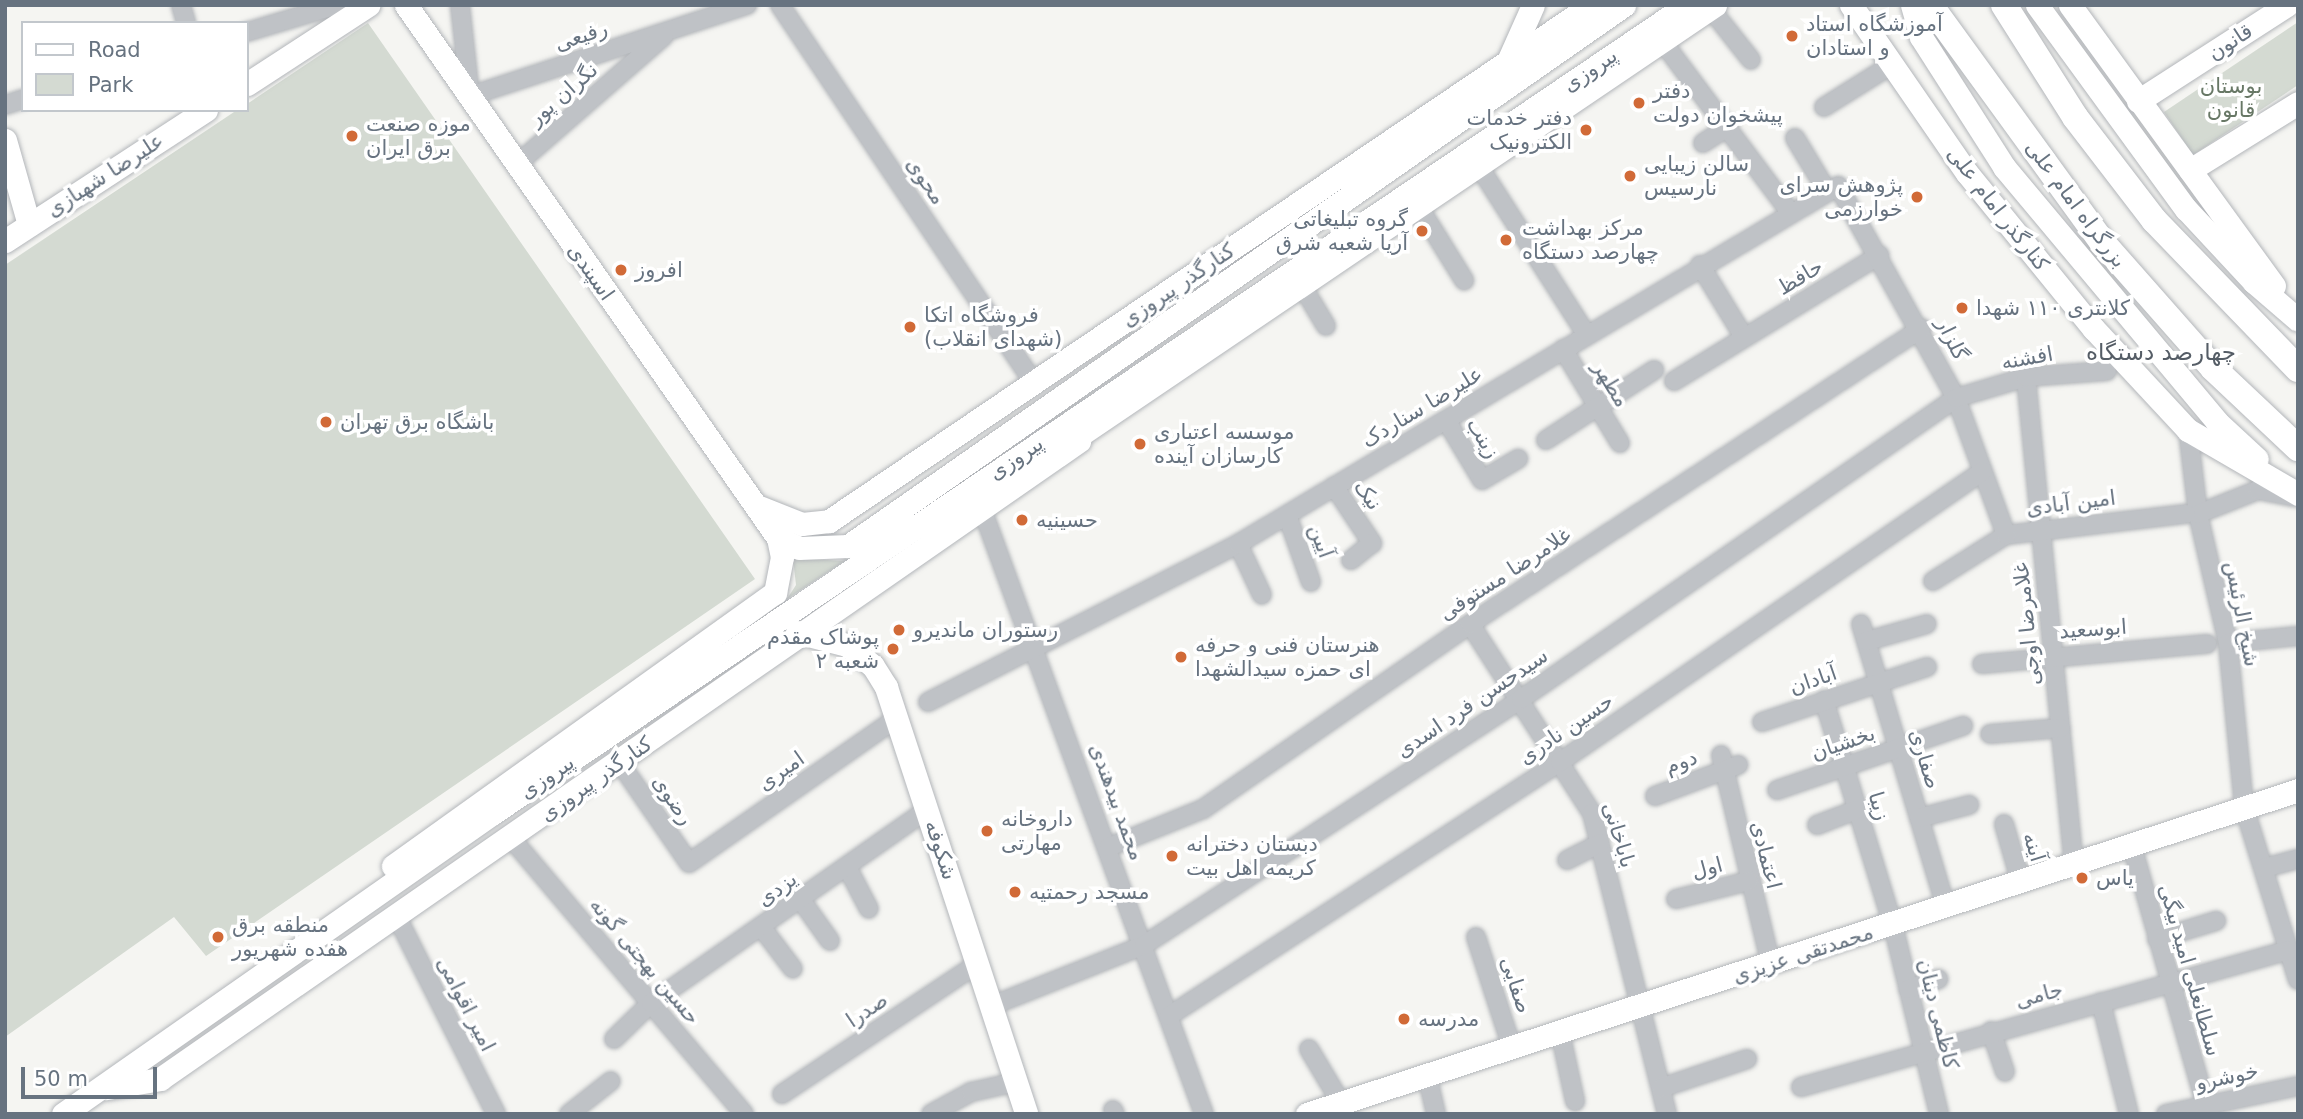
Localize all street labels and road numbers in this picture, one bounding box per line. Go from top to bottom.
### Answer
street label: رفیعی [551,16,611,56]
street label: قانون [2203,18,2257,66]
street label: پیروزی [1558,43,1622,97]
street label: نگران پور [523,57,603,131]
street label: علیرضا شهبازی [42,128,168,222]
street label: بزرگراه امام علی [2020,135,2132,273]
street label: کنارگذر امام علی [1942,142,2054,276]
street label: محوی [901,152,951,210]
street label: کنارگذر پیروزی [1117,238,1239,332]
street label: اسپندی [562,239,620,305]
street label: حافظ [1772,253,1828,301]
street label: گلزار [1931,313,1973,365]
street label: افشنه [1999,341,2055,375]
street label: مطهر [1587,356,1635,412]
street label: علیرضا سناردک [1357,361,1487,453]
street label: زینب [1461,413,1505,463]
street label: پیروزی [984,431,1048,485]
street label: نیک [1349,475,1387,515]
street label: امین آبادی [2025,485,2117,521]
street label: آیین [1303,521,1339,561]
street label: غلامرضا مستوفی [1434,522,1576,626]
street label: شیخ الرئیس [2219,559,2265,669]
street label: غلامرضا اوجی [2008,561,2046,687]
street label: ابوسعید [2058,614,2128,644]
street label: سیدحسن فرد اسدی [1391,643,1553,763]
street label: آبادان [1786,660,1840,700]
street label: حسین نادری [1514,688,1618,770]
street label: بخشیان [1808,720,1878,766]
street label: صفاری [1904,726,1946,792]
street label: کنارگذر پیروزی [535,731,657,827]
street label: محمد بیدهندی [1084,740,1150,864]
street label: دوم [1661,744,1701,780]
street label: امیری [753,746,809,796]
street label: پیروزی [515,750,579,804]
street label: رضوی [647,770,699,830]
street label: زیبا [1863,789,1895,823]
street label: باباخانی [1597,799,1641,871]
street label: شکوفه [920,817,962,883]
street label: اعتمادی [1745,818,1787,892]
street label: آینه [2018,829,2050,865]
street label: اول [1689,852,1725,884]
street label: یزدی [752,866,802,912]
street label: سلطانعلی امید بیگی [2153,881,2227,1059]
street label: حسین بهجتی گونه [584,892,706,1030]
street label: محمدتقی عزیزی [1729,919,1877,989]
street label: امیر اقوامی [431,952,501,1056]
street label: صفایی [1495,953,1537,1017]
street label: کاظمی دینان [1912,956,1964,1072]
street label: جامی [2012,977,2066,1013]
street label: صدرا [841,987,893,1033]
street label: خوشرو [2193,1058,2261,1096]

